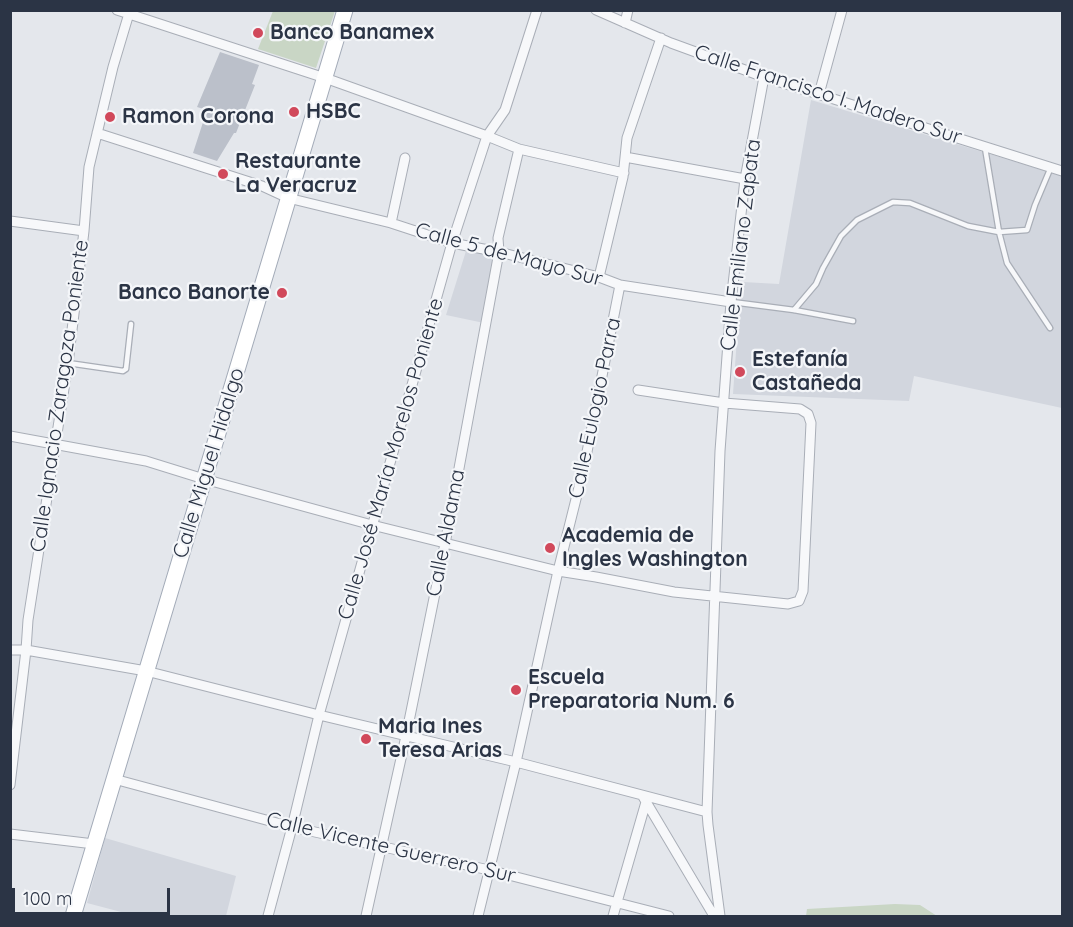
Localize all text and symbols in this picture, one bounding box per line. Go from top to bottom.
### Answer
place label: Banco Banamex [270,20,434,46]
marker: Banco Banamex [251,26,265,40]
street label: Calle Francisco I. Madero Sur [691,40,965,150]
place label: HSBC [306,99,361,125]
place label: Ramon Corona [122,104,274,130]
marker: HSBC [287,105,301,119]
marker: Ramon Corona [103,110,117,124]
street label: Calle Emiliano Zapata [716,138,766,352]
place label: Restaurante La Veracruz [235,149,361,199]
marker: Restaurante La Veracruz [216,167,230,181]
street label: Calle 5 de Mayo Sur [412,218,606,292]
street label: Calle Ignacio Zaragoza Poniente [26,238,94,554]
place label: Banco Banorte [118,280,270,306]
marker: Banco Banorte [275,286,289,300]
street label: Calle José María Morelos Poniente [333,295,449,623]
street label: Calle Eulogio Parra [564,315,626,501]
place label: Estefanía Castañeda [752,347,862,397]
street label: Calle Miguel Hidalgo [168,365,250,561]
marker: Estefanía Castañeda [733,365,747,379]
street label: Calle Aldama [421,467,471,599]
place label: Academia de Ingles Washington [562,523,748,573]
marker: Academia de Ingles Washington [543,541,557,555]
place label: Escuela Preparatoria Num. 6 [528,665,735,715]
marker: Escuela Preparatoria Num. 6 [509,683,523,697]
place label: Maria Ines Teresa Arias [378,714,502,764]
marker: Maria Ines Teresa Arias [359,732,373,746]
street label: Calle Vicente Guerrero Sur [264,807,518,889]
scale bar [15,876,172,914]
text: 100 m [23,887,72,910]

